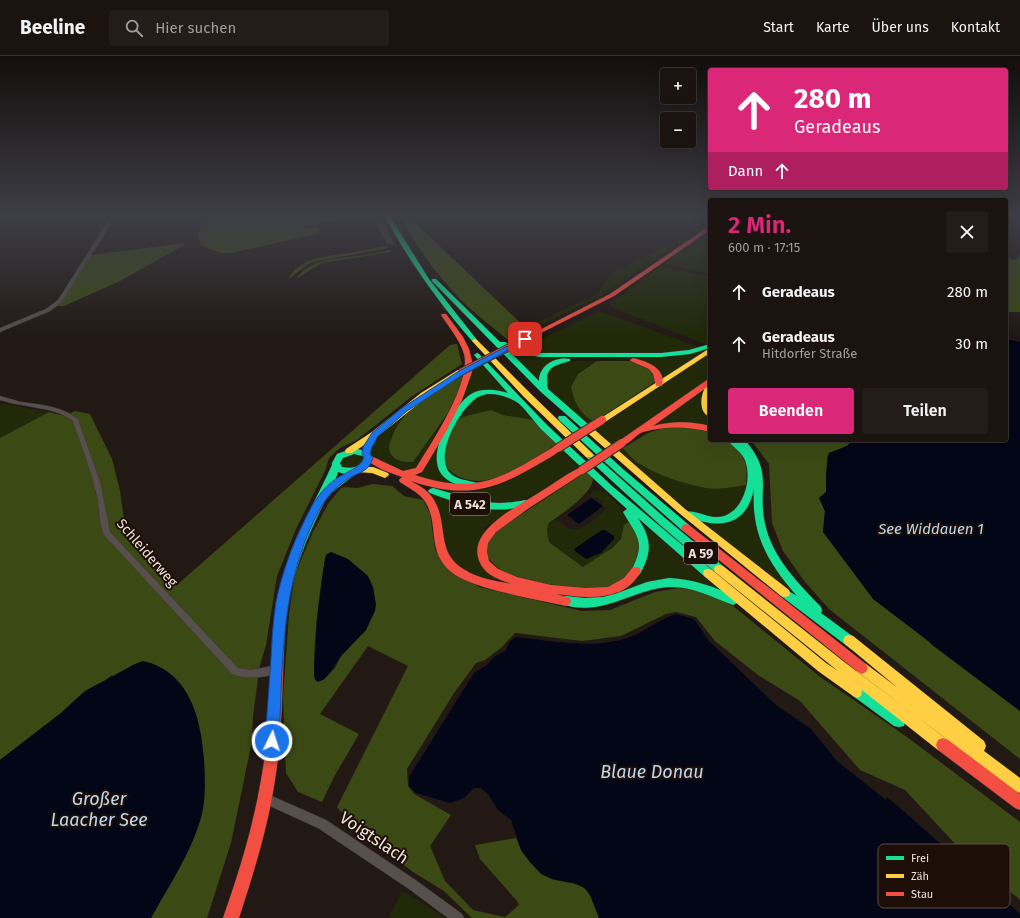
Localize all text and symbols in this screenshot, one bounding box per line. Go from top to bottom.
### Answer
search box [109,10,389,46]
text: Beeline [20,16,85,39]
icon: search [123,17,145,39]
text: Hier suchen [155,19,236,37]
text: Start [763,19,794,36]
text: Karte [816,19,850,36]
text: Über uns [872,19,929,36]
text: Kontakt [951,19,1000,36]
map controls [660,68,696,148]
button: + [660,68,696,104]
text: 280 m [794,82,871,115]
icon: ahead [728,84,780,136]
button: − [660,112,696,148]
text: Geradeaus [794,116,880,138]
icon: ahead [771,160,793,182]
text: Dann [728,162,763,180]
text: 2 Min. [728,211,791,239]
button: close [946,211,988,253]
text: 600 m · 17:15 [728,240,800,255]
icon: ahead [728,281,750,303]
text: Geradeaus [762,283,835,301]
text: 280 m [947,283,988,301]
pin [508,322,542,356]
icon: arrive [514,328,536,350]
text: Geradeaus [762,328,835,346]
icon: ahead [728,333,750,355]
text: 30 m [955,335,988,353]
text: Hitdorfer Straße [762,346,857,361]
button: Beenden [728,388,854,434]
button: Teilen [862,388,988,434]
road number: A 542 [450,493,490,515]
street label: Schleiderweg [113,516,182,591]
water label: See Widdauen 1 [877,520,984,538]
road number: A 59 [684,542,718,564]
position arrow [251,720,293,762]
water label: Blaue Donau [600,761,704,783]
water label: Großer Laacher See [51,788,147,831]
street label: Voigtslach [335,807,413,869]
legend [878,844,1010,908]
text: Frei [911,852,929,865]
text: Zäh [911,870,929,883]
text: Stau [911,888,933,901]

